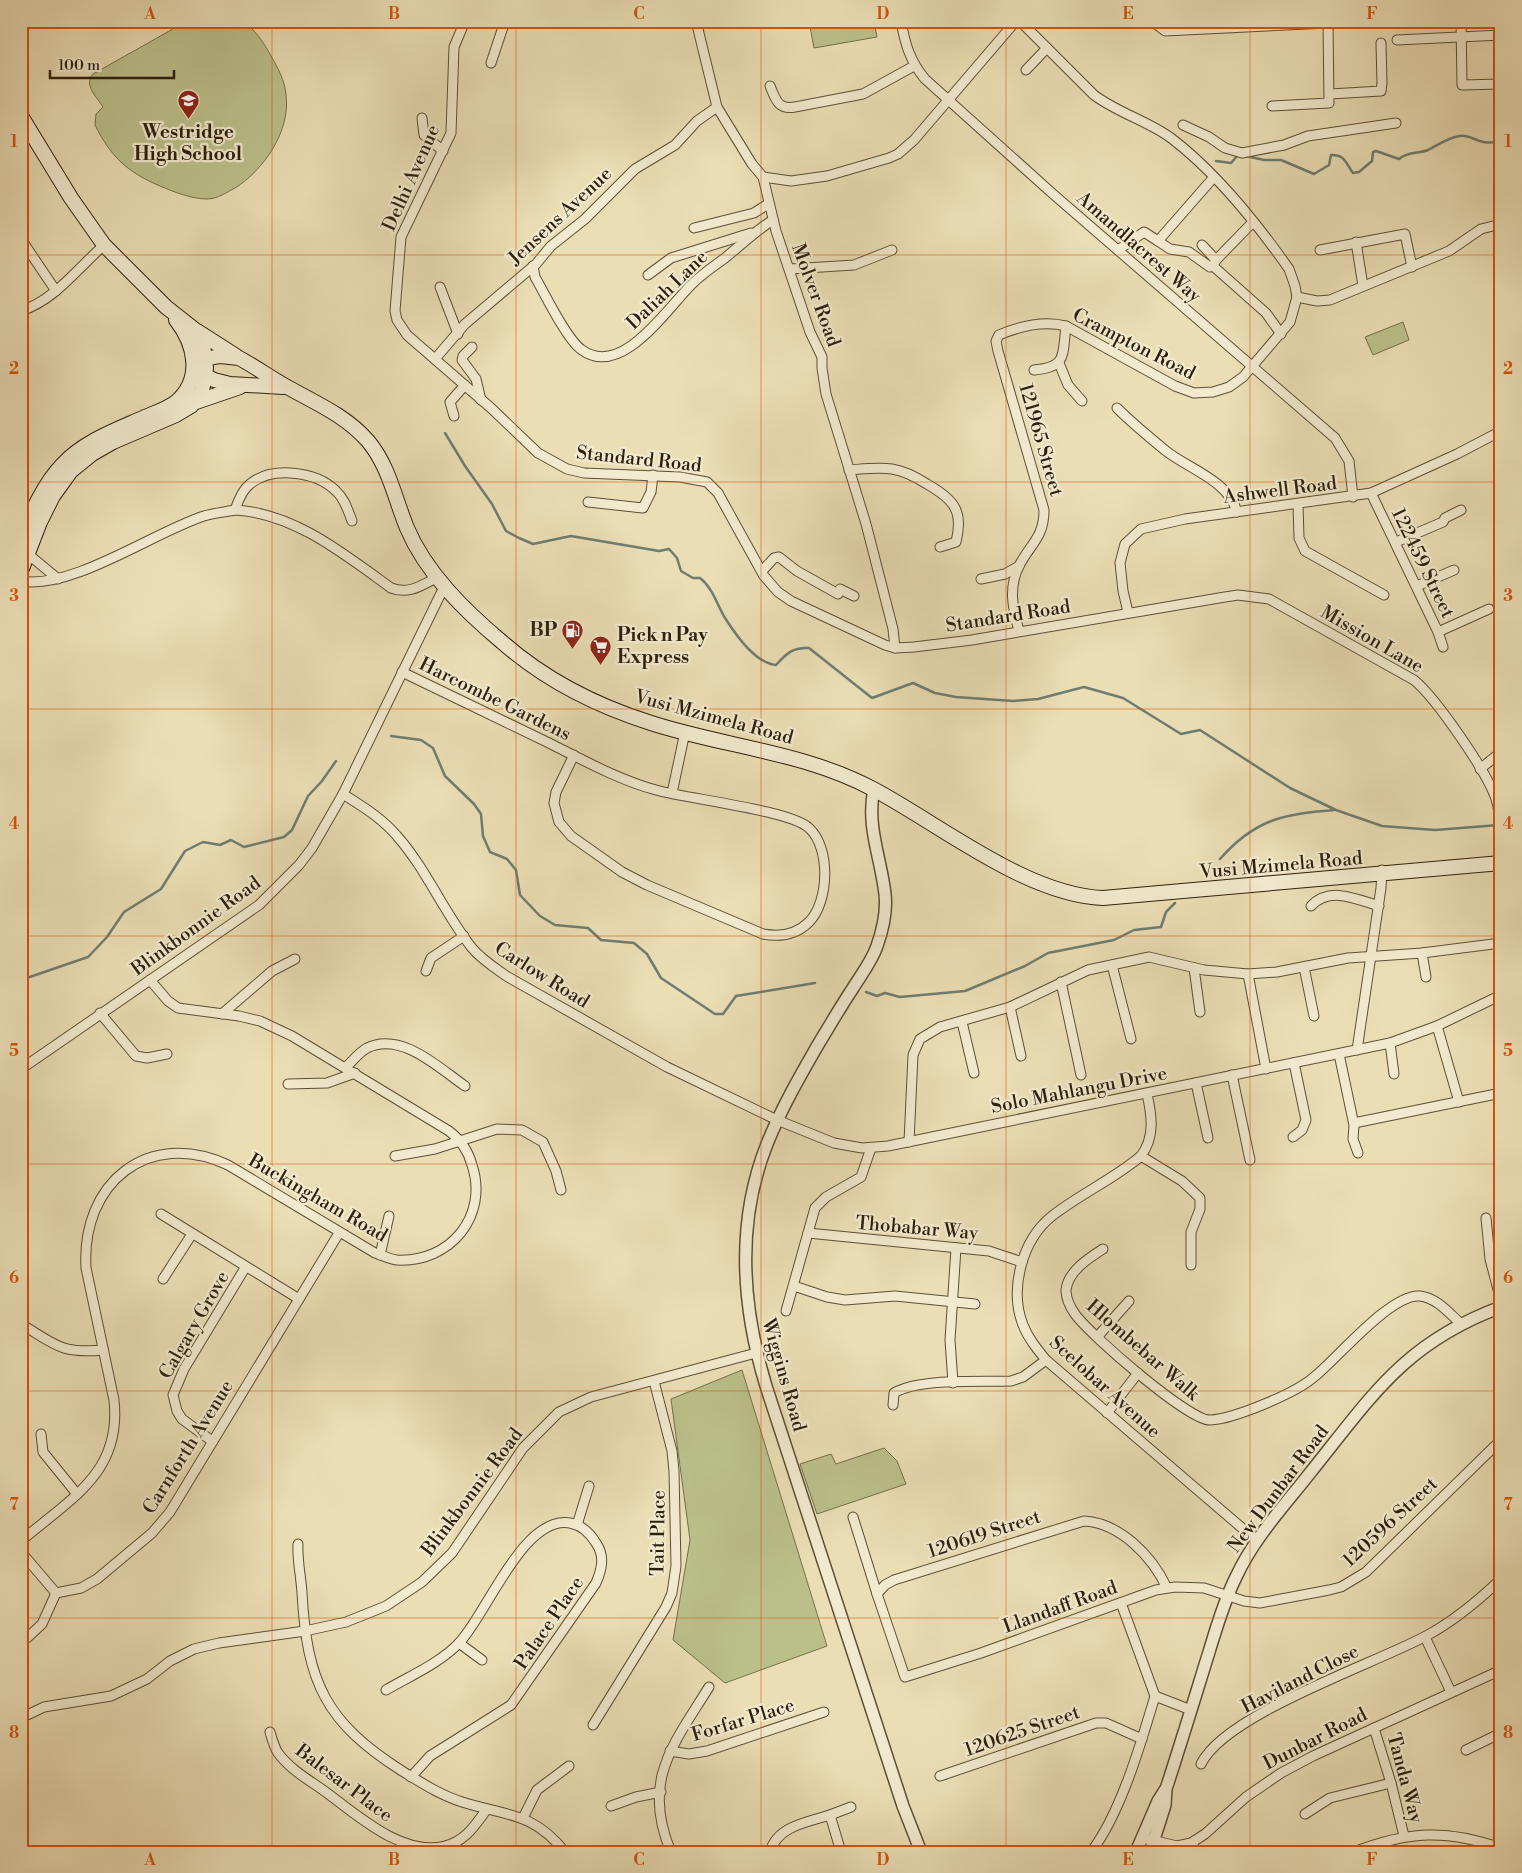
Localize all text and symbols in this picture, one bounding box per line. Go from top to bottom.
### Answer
text: A [143,4,156,24]
text: B [388,4,400,24]
text: C [633,4,645,24]
text: D [877,4,890,24]
text: E [1122,4,1134,24]
text: F [1366,4,1378,24]
scale bar [50,48,174,80]
text: 100 m [58,56,100,75]
school or university icon: Westridge High School [176,89,200,120]
place label: Westridge High School [134,120,242,166]
street label: Delhi Avenue [377,121,445,235]
text: 1 [10,132,18,152]
text: 1 [1504,132,1512,152]
street label: Jensens Avenue [502,162,617,271]
street label: Amandlacrest Way [1071,186,1207,308]
street label: Molver Road [786,240,846,350]
street label: Daliah Lane [621,245,713,335]
street label: Crampton Road [1068,303,1200,385]
text: 2 [9,359,19,379]
text: 2 [1503,359,1513,379]
street label: 121965 Street [1013,381,1069,499]
street label: Standard Road [575,440,703,478]
street label: Ashwell Road [1221,471,1338,509]
street label: 122459 Street [1386,504,1460,622]
text: 3 [9,586,19,606]
text: 3 [1503,586,1513,606]
street label: Standard Road [944,594,1072,638]
street label: Mission Lane [1316,600,1428,678]
place label: BP [529,618,558,642]
fuel station icon: BP [561,618,585,649]
place label: Pick n Pay Express [617,623,708,669]
supermarket icon: Pick n Pay Express [589,634,613,665]
street label: Harcombe Gardens [415,652,575,746]
street label: Vusi Mzimela Road [631,684,796,750]
text: 4 [9,814,20,834]
text: 4 [1503,814,1514,834]
street label: Vusi Mzimela Road [1197,846,1364,884]
street label: Blinkbonnie Road [126,871,266,982]
street label: Carlow Road [490,936,594,1014]
text: 5 [9,1041,19,1061]
text: 5 [1503,1041,1513,1061]
street label: Solo Mahlangu Drive [989,1061,1169,1119]
street label: Buckingham Road [243,1148,392,1248]
street label: Thobabar Way [855,1211,980,1245]
street label: Calgary Grove [153,1267,235,1383]
text: 6 [9,1268,19,1288]
text: 6 [1503,1268,1513,1288]
street label: Hlombebar Walk [1081,1294,1205,1406]
street label: Wiggins Road [756,1315,812,1434]
street label: Scelobar Avenue [1044,1331,1166,1443]
street label: Carnforth Avenue [137,1376,239,1518]
street label: New Dunbar Road [1222,1420,1334,1558]
street label: Blinkbonnie Road [415,1423,528,1562]
street label: 120596 Street [1338,1472,1443,1572]
street label: Tait Place [645,1490,671,1576]
text: 7 [9,1495,19,1515]
text: 7 [1503,1495,1513,1515]
street label: 120619 Street [924,1504,1044,1564]
street label: Palace Place [509,1572,589,1674]
street label: Llandaff Road [1000,1575,1121,1639]
street label: Haviland Close [1237,1639,1363,1719]
street label: Forfar Place [689,1693,797,1747]
street label: 120625 Street [961,1700,1083,1762]
street label: Dunbar Road [1259,1702,1371,1775]
text: 8 [9,1723,19,1743]
text: 8 [1503,1723,1513,1743]
street label: Tanda Way [1381,1730,1429,1826]
street label: Balesar Place [290,1738,397,1827]
text: A [143,1850,156,1870]
text: B [388,1850,400,1870]
text: C [633,1850,645,1870]
text: D [877,1850,890,1870]
text: E [1122,1850,1134,1870]
text: F [1366,1850,1378,1870]

